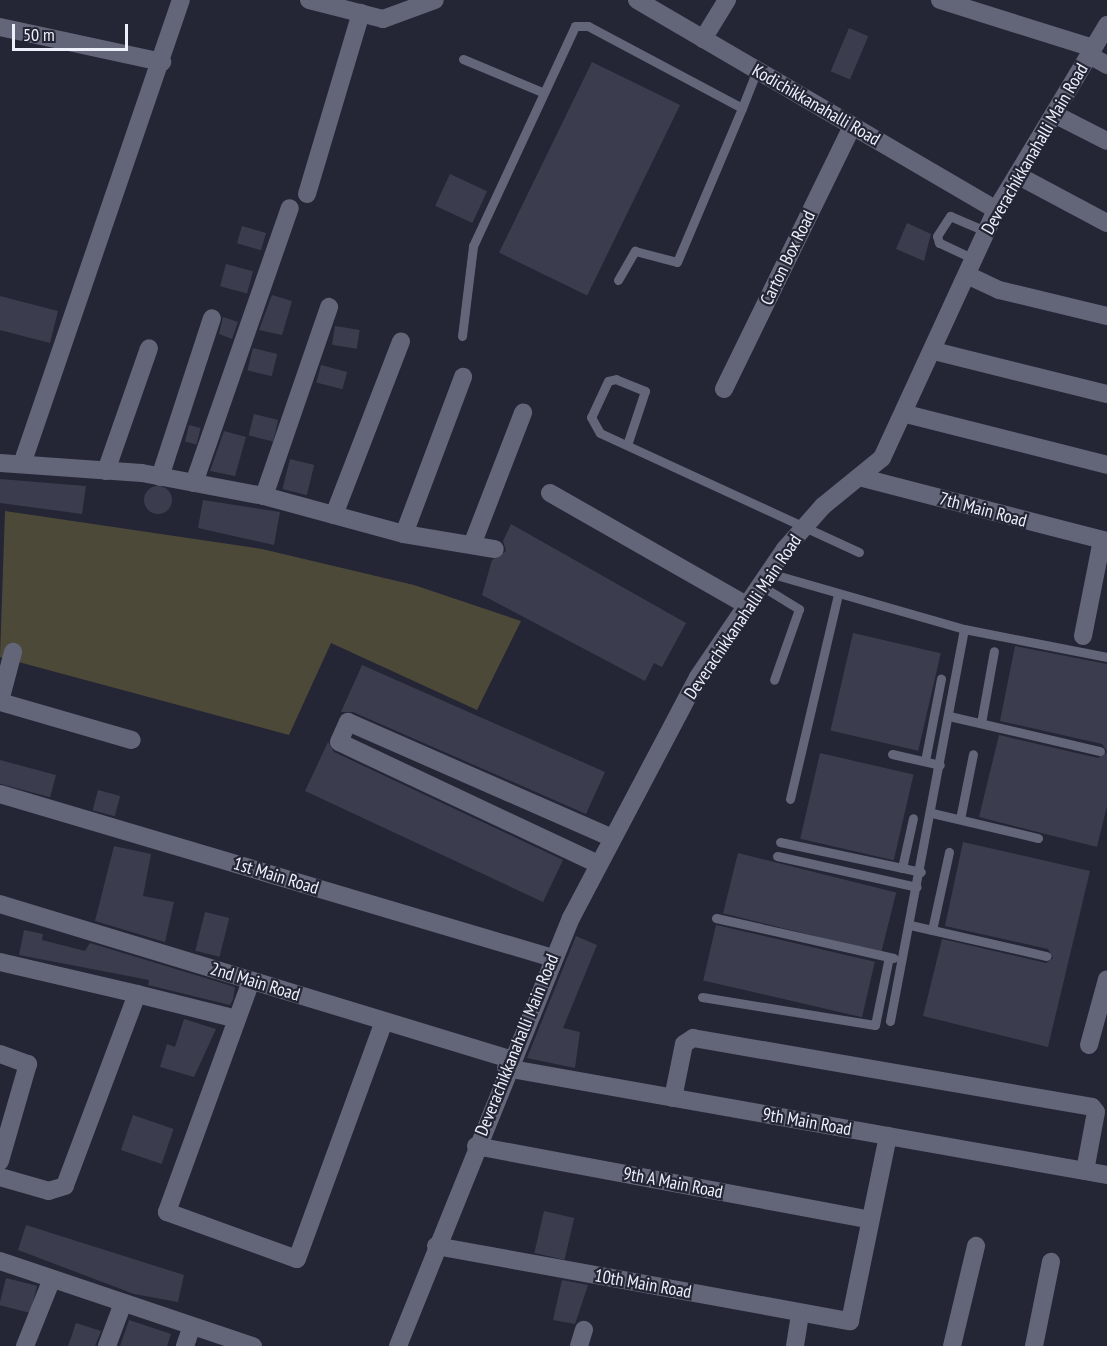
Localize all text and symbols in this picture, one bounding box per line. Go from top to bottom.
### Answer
scale bar [15,12,130,50]
text: 50 m [23,23,55,46]
street label: Kodichikkanahalli Road [748,60,884,150]
street label: Deverachikkanahalli Main Road [977,60,1093,238]
street label: Carton Box Road [756,207,820,309]
street label: 7th Main Road [937,488,1029,532]
street label: Deverachikkanahalli Main Road [680,531,806,703]
street label: 1st Main Road [231,853,321,899]
street label: Deverachikkanahalli Main Road [471,951,563,1139]
street label: 2nd Main Road [208,958,302,1006]
street label: 9th Main Road [761,1104,853,1140]
street label: 9th A Main Road [621,1163,725,1203]
street label: 10th Main Road [593,1265,693,1303]

